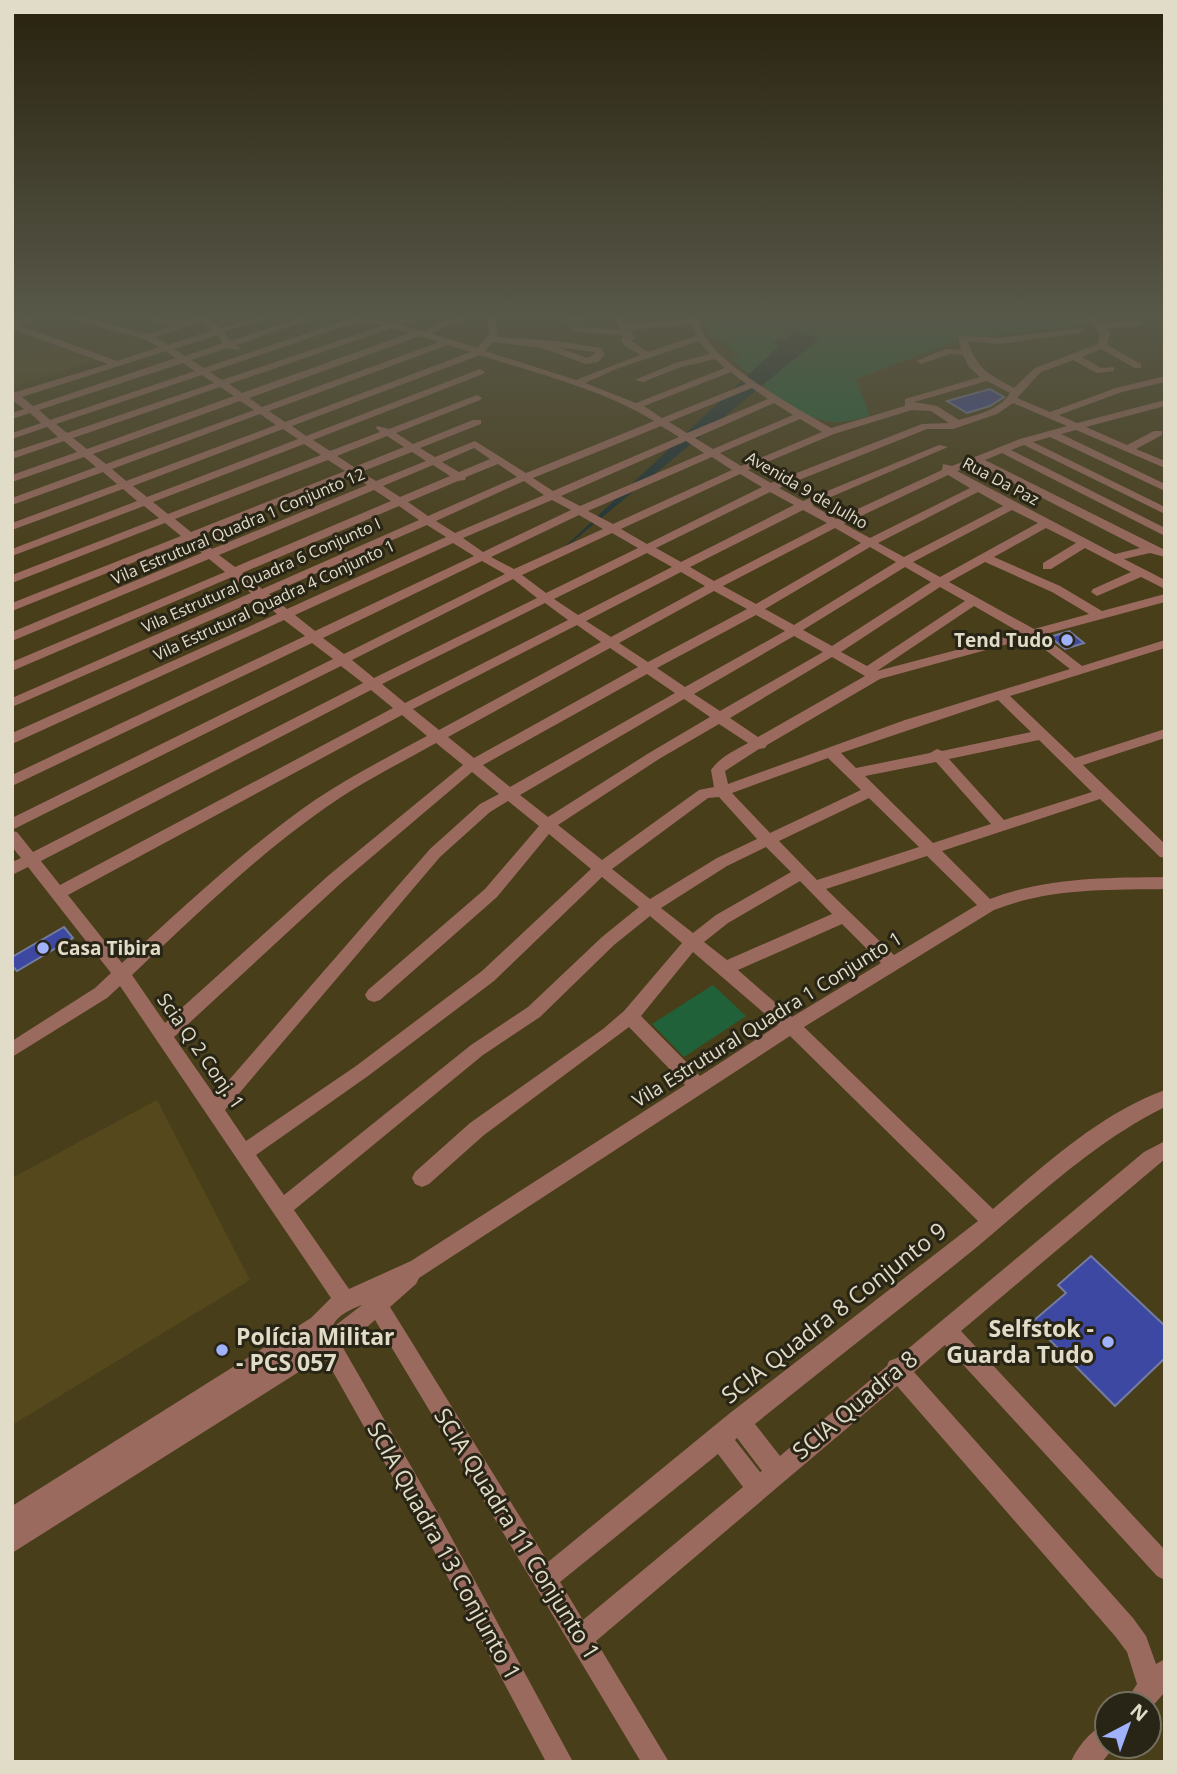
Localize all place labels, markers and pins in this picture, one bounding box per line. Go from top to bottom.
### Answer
place label: Tend Tudo [954,627,1053,653]
marker: Tend Tudo [1059,632,1075,648]
place label: Casa Tibira [57,935,161,961]
marker: Casa Tibira [35,940,51,956]
place label: Selfstok - Guarda Tudo [946,1312,1094,1370]
place label: Polícia Militar - PCS 057 [236,1320,395,1378]
marker: Selfstok - Guarda Tudo [1100,1334,1116,1350]
marker: Polícia Militar - PCS 057 [214,1342,230,1358]

